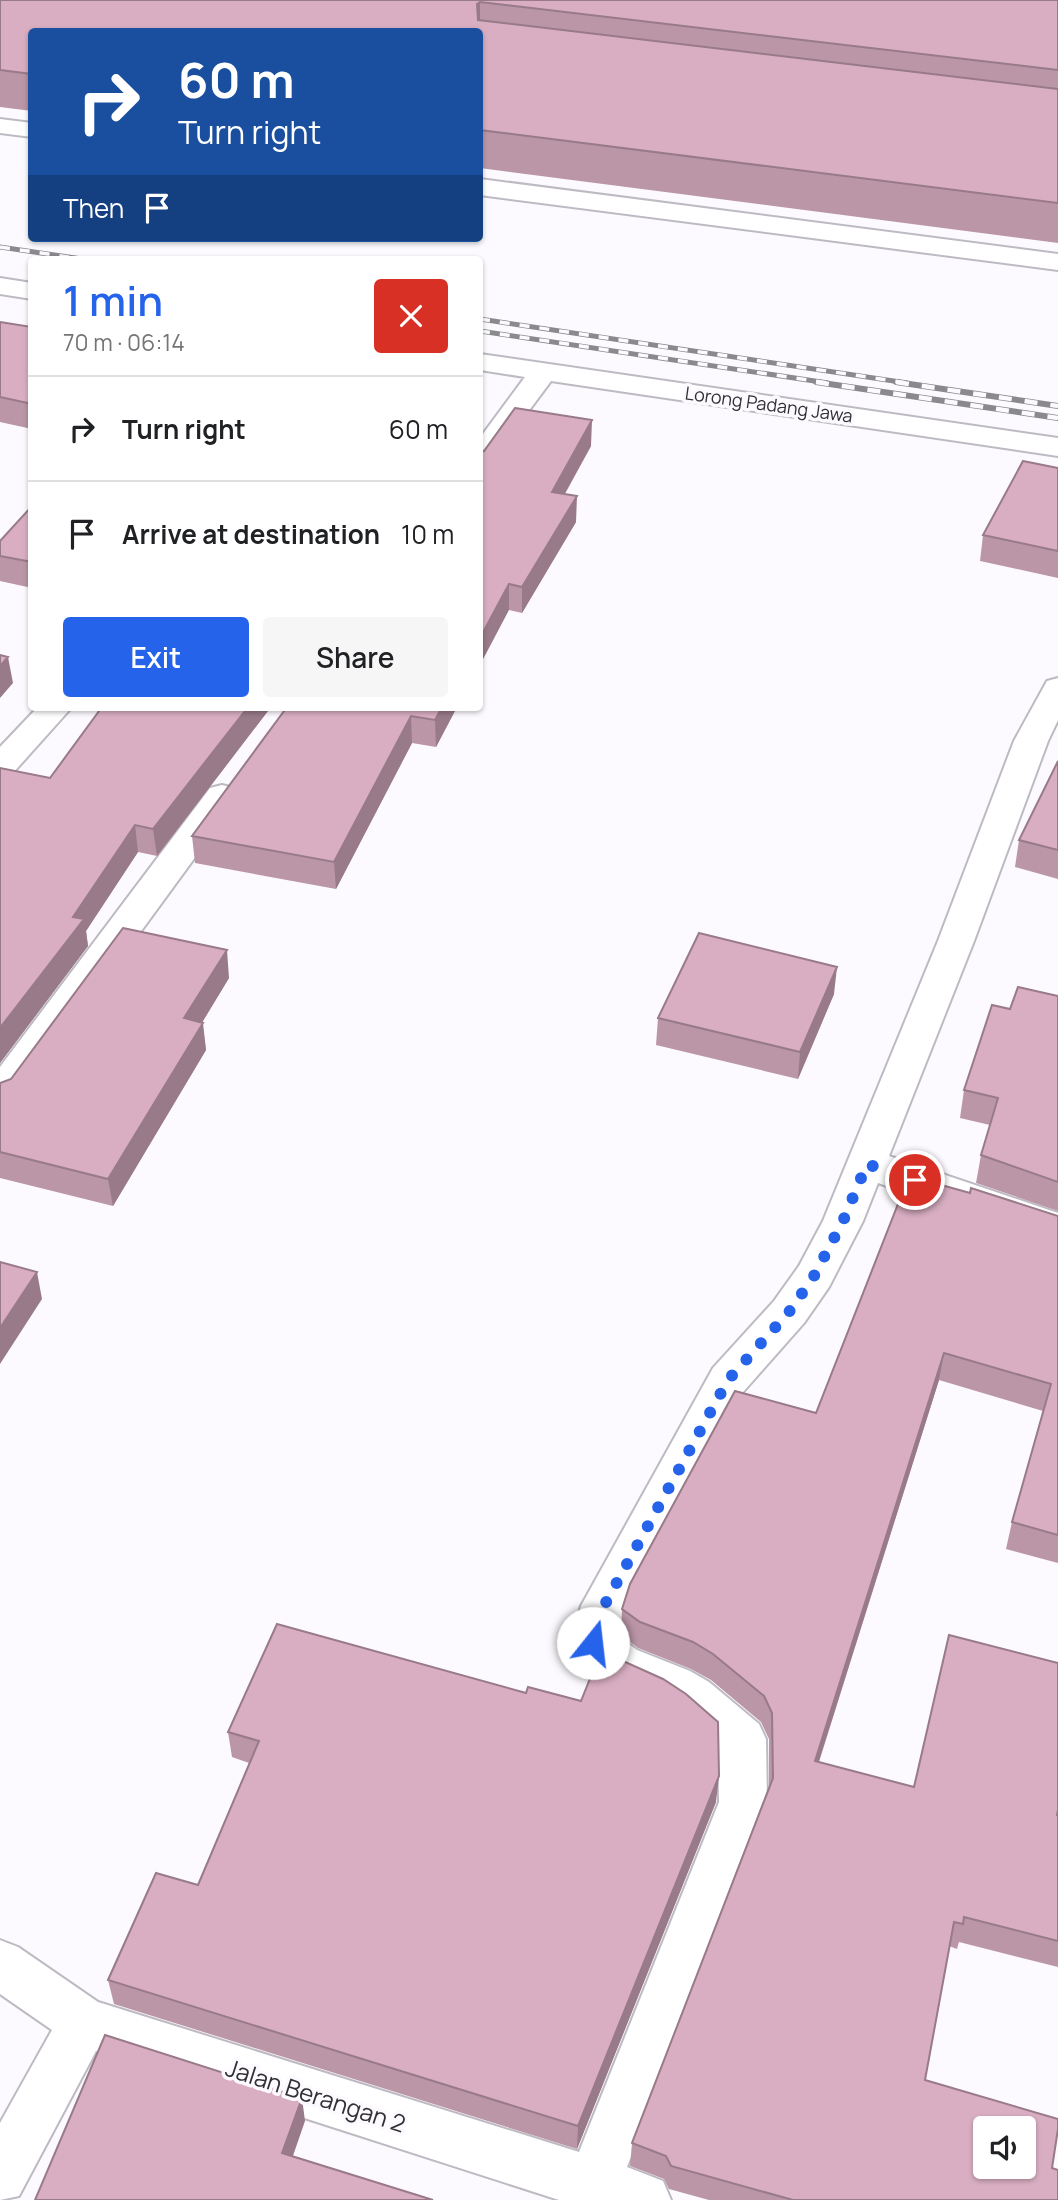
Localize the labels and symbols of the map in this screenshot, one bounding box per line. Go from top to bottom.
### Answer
street label: Lorong Padang Jawa [684,380,854,428]
pin [885,1150,945,1210]
position arrow [556,1606,630,1680]
street label: Jalan Berangan 2 [222,2050,410,2140]

